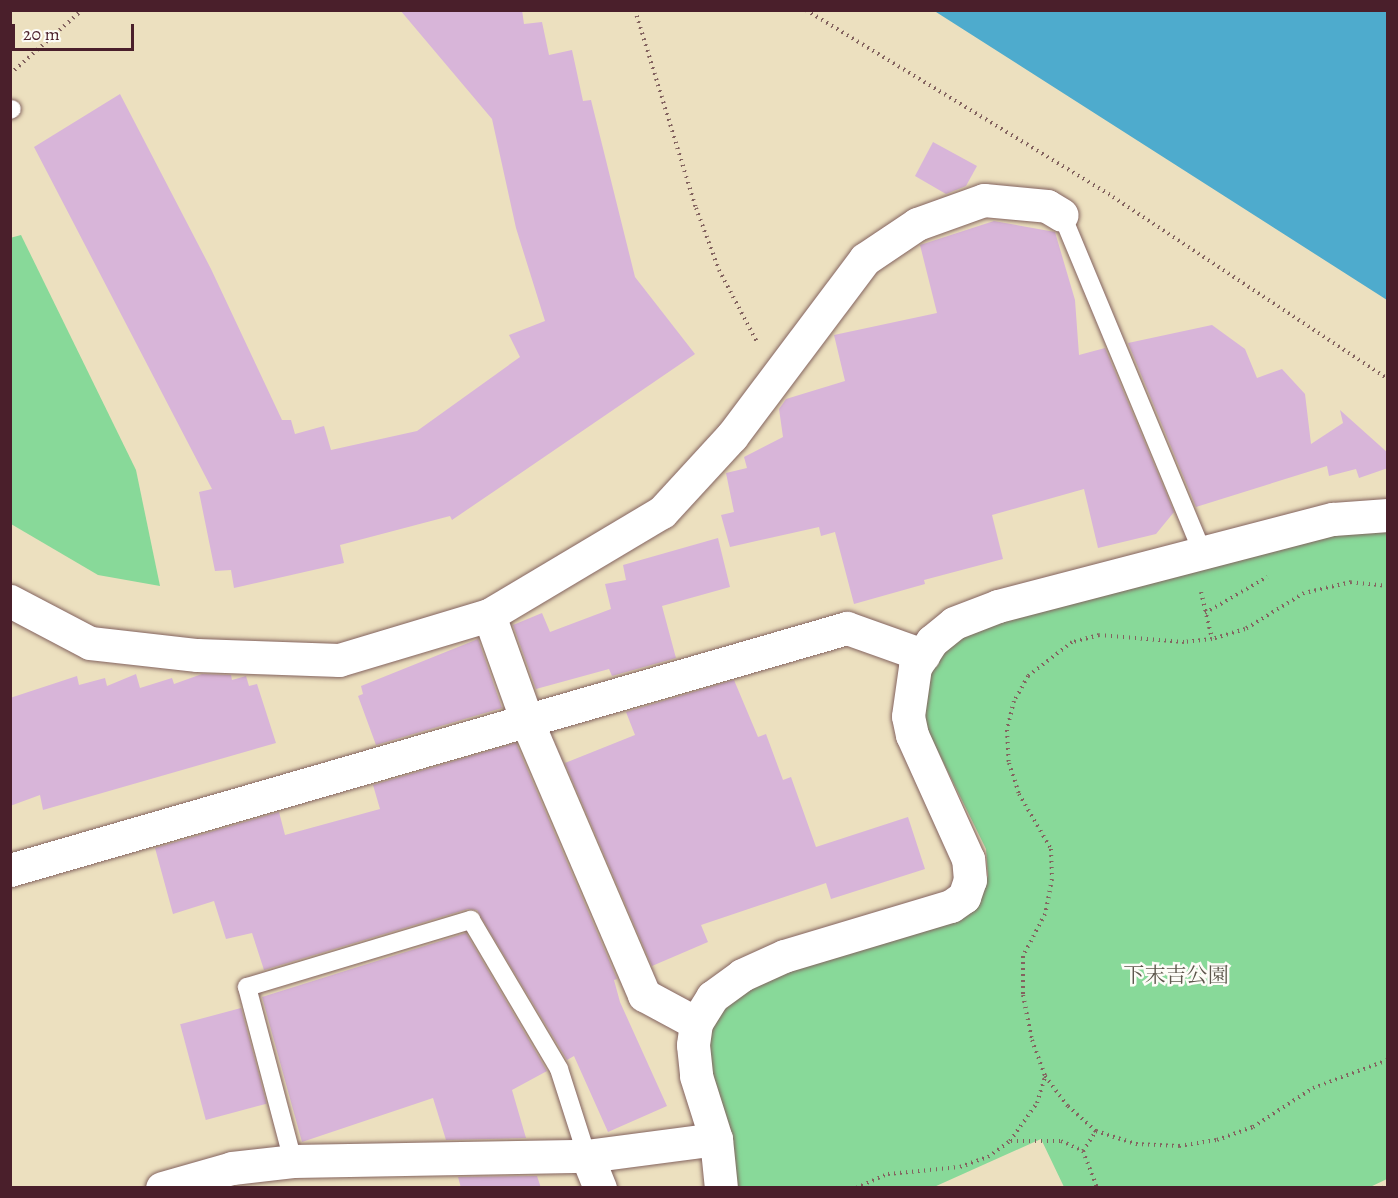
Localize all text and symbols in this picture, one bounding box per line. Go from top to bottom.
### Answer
scale bar [15,12,136,50]
text: 20 m [23,22,60,46]
park label: 下末吉公園 [1124,962,1228,988]

